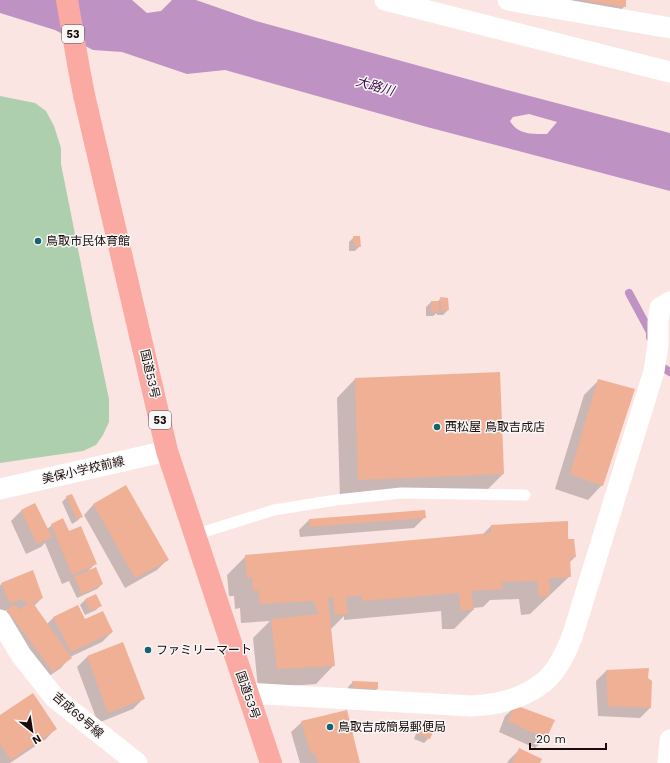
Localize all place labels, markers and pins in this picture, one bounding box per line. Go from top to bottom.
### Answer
place label: 鳥取市民体育館 [46,234,130,248]
marker: 鳥取市民体育館 [33,236,43,246]
place label: 西松屋 鳥取吉成店 [445,420,545,434]
marker: 西松屋 鳥取吉成店 [432,422,442,432]
place label: ファミリーマート [156,643,252,657]
marker: ファミリーマート [143,645,153,655]
place label: 鳥取吉成簡易郵便局 [338,720,446,734]
marker: 鳥取吉成簡易郵便局 [325,722,335,732]

